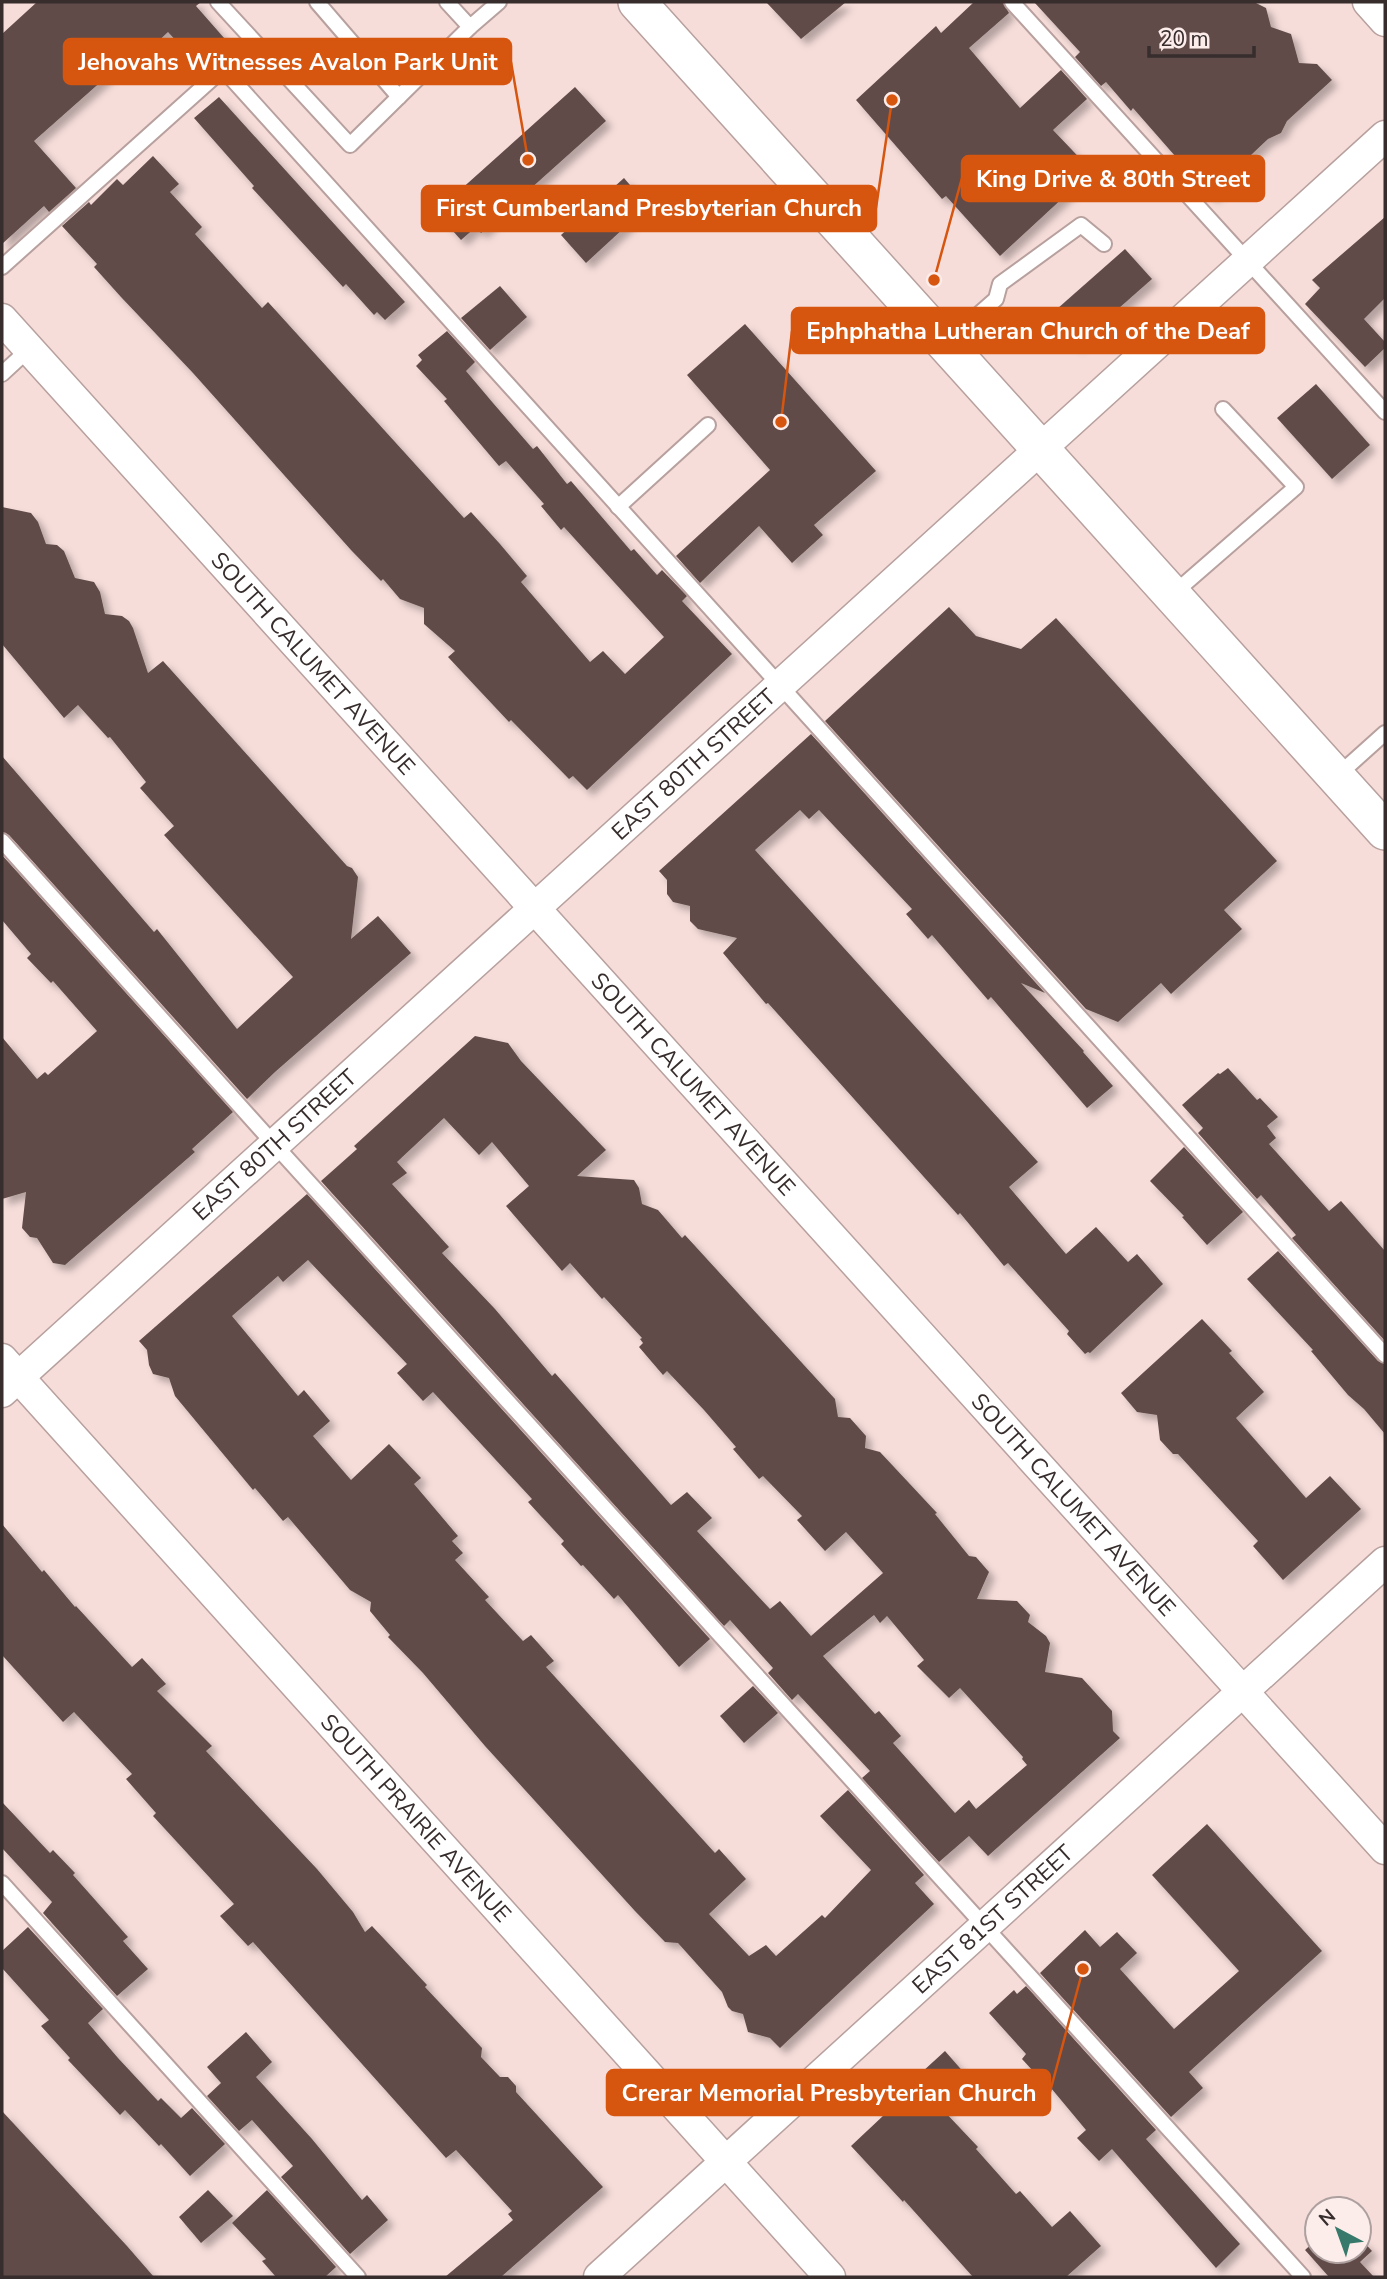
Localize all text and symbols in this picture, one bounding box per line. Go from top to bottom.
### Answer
scale bar [1149,14,1254,58]
text: 20 m [1160,25,1209,53]
callout: Jehovahs Witnesses Avalon Park Unit [64,39,511,84]
text: Jehovahs Witnesses Avalon Park Unit [77,46,498,78]
callout: King Drive & 80th Street [962,156,1264,201]
text: King Drive & 80th Street [976,163,1251,195]
callout: First Cumberland Presbyterian Church [422,186,876,231]
text: First Cumberland Presbyterian Church [436,192,862,224]
callout: Ephphatha Lutheran Church of the Deaf [792,308,1264,353]
text: Ephphatha Lutheran Church of the Deaf [806,315,1251,347]
street label: SOUTH CALUMET AVENUE [204,545,422,782]
street label: EAST 80TH STREET [605,681,782,847]
street label: SOUTH CALUMET AVENUE [584,966,802,1202]
street label: EAST 80TH STREET [186,1062,363,1227]
street label: SOUTH CALUMET AVENUE [965,1386,1183,1623]
street label: SOUTH PRAIRIE AVENUE [314,1707,518,1929]
street label: EAST 81ST STREET [905,1837,1080,2000]
callout: Crerar Memorial Presbyterian Church [607,2070,1050,2115]
text: Crerar Memorial Presbyterian Church [622,2077,1036,2109]
north arrow [1303,2195,1373,2265]
text: N [1314,2203,1341,2232]

